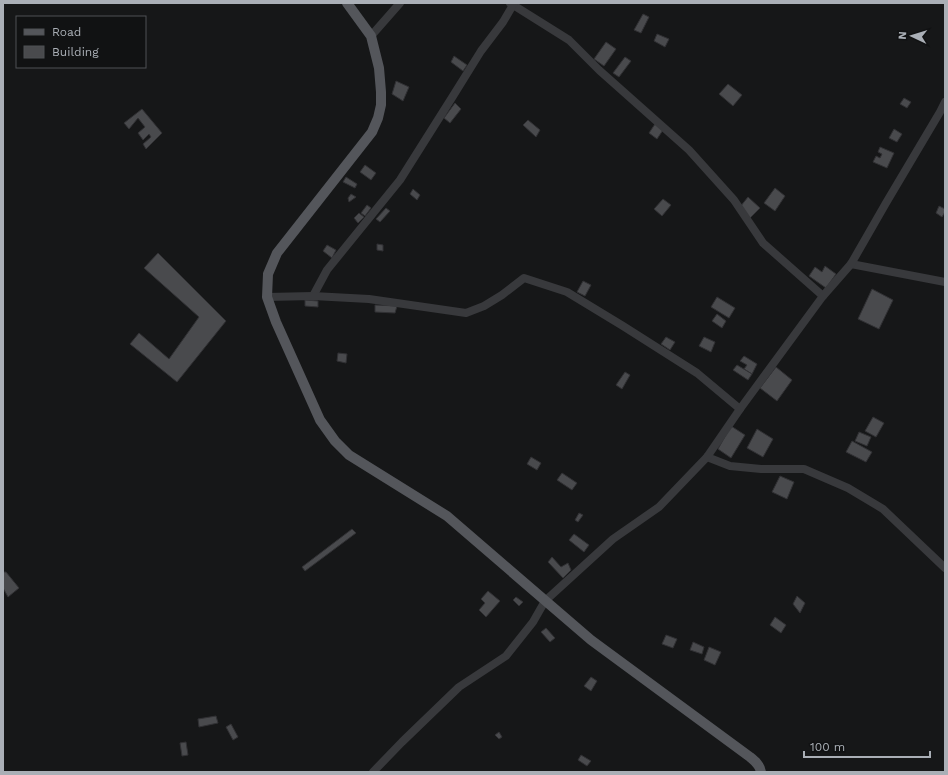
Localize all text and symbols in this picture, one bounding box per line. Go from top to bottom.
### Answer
legend [16,16,146,68]
north arrow [892,16,932,56]
text: Road [52,25,81,39]
text: N [896,31,909,40]
text: Building [52,45,99,59]
scale bar [804,733,930,759]
text: 100 m [810,740,845,754]

